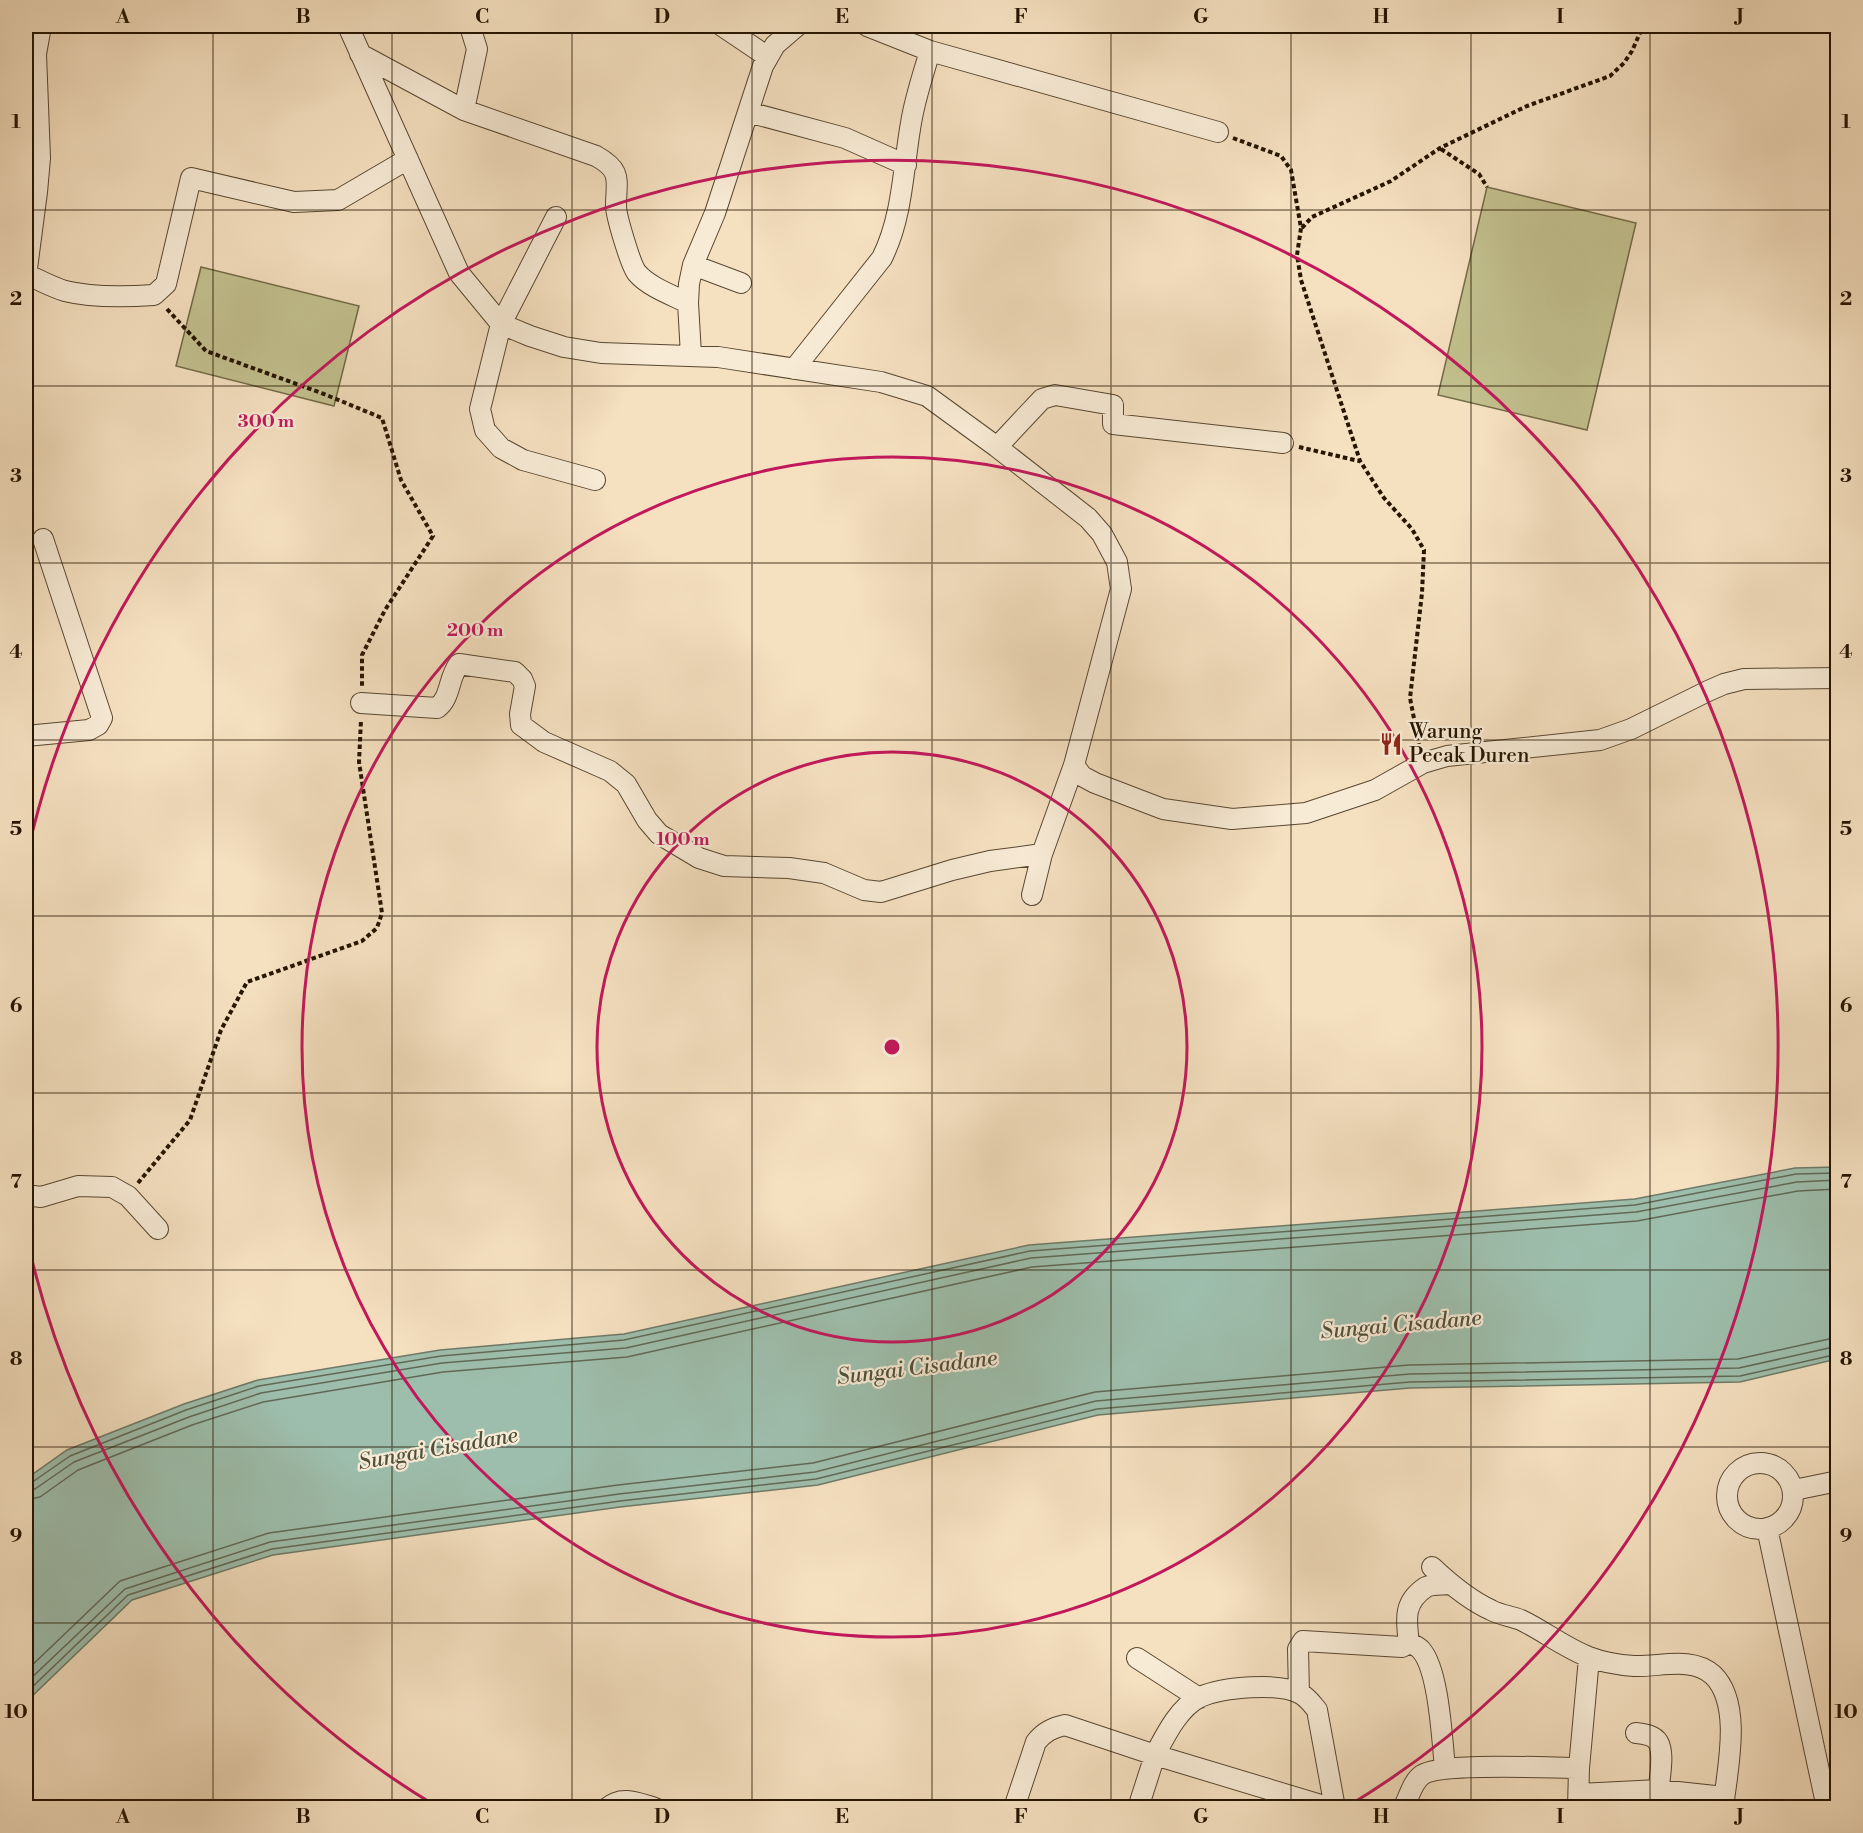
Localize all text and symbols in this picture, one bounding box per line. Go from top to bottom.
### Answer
text: A [115,5,131,30]
text: B [295,5,311,30]
text: C [475,5,489,30]
text: D [654,5,670,30]
text: E [835,5,849,30]
text: F [1014,5,1028,30]
text: G [1193,5,1209,30]
text: H [1373,5,1390,30]
text: I [1556,5,1564,30]
text: J [1733,5,1744,30]
text: 1 [11,110,21,135]
text: 1 [1841,110,1851,135]
text: 2 [10,287,22,312]
text: 2 [1840,287,1852,312]
text: 300 m [238,410,295,433]
text: 3 [10,464,22,489]
text: 3 [1840,464,1852,489]
text: 200 m [447,619,504,642]
text: 4 [9,640,23,665]
text: 4 [1839,640,1853,665]
place label: Warung Pecak Duren [1408,719,1530,769]
restaurant icon: Warung Pecak Duren [1378,731,1404,757]
text: 5 [10,817,22,842]
text: 5 [1840,817,1852,842]
text: 100 m [656,828,710,851]
text: 6 [10,994,23,1019]
text: 6 [1840,994,1853,1019]
centre of rings [882,1037,902,1057]
text: 7 [10,1170,22,1195]
text: 7 [1840,1170,1852,1195]
water label: Sungai Cisadane [1319,1305,1483,1345]
water label: Sungai Cisadane [835,1345,999,1391]
text: 8 [10,1347,23,1372]
text: 8 [1840,1347,1853,1372]
water label: Sungai Cisadane [356,1422,520,1476]
text: 9 [10,1524,22,1549]
text: 9 [1840,1524,1852,1549]
text: 10 [4,1700,28,1725]
text: 10 [1834,1700,1858,1725]
text: A [115,1805,131,1830]
text: B [295,1805,311,1830]
text: C [475,1805,489,1830]
text: D [654,1805,670,1830]
text: E [835,1805,849,1830]
text: F [1014,1805,1028,1830]
text: G [1193,1805,1209,1830]
text: H [1373,1805,1390,1830]
text: I [1556,1805,1564,1830]
text: J [1733,1805,1744,1830]

